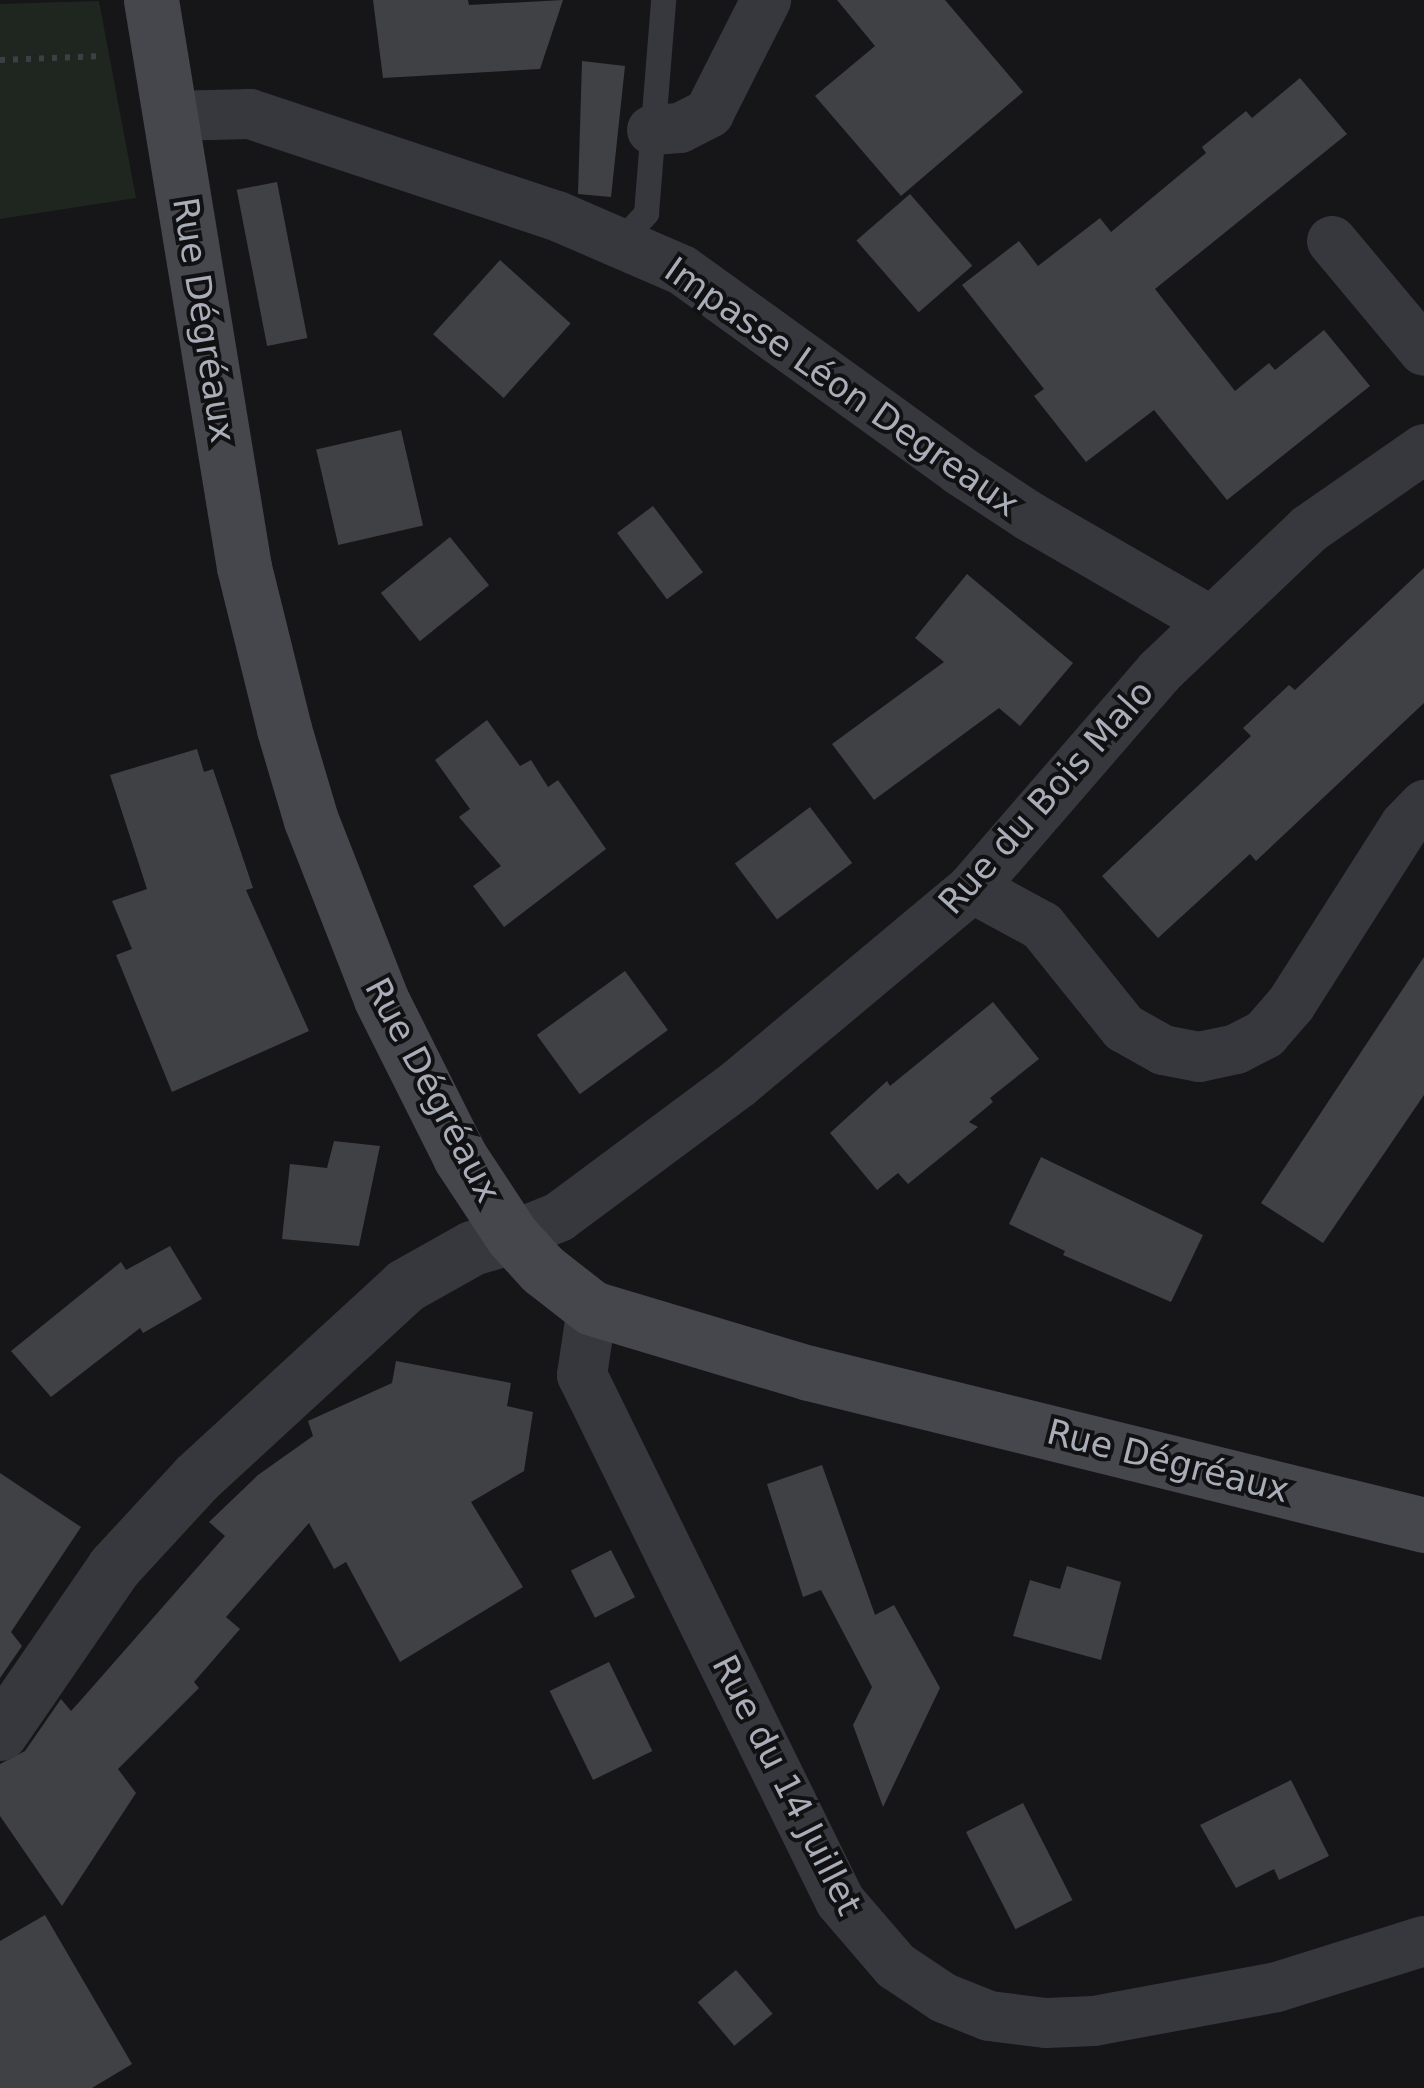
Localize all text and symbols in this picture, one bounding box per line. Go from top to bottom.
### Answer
street label: Rue Dégréaux [164,194,244,446]
street label: Impasse Léon Degreaux [657,249,1027,525]
street label: Rue du Bois Malo [930,671,1162,923]
street label: Rue Dégréaux [356,971,510,1209]
street label: Rue Dégréaux [1043,1411,1293,1511]
street label: Rue du 14 Juillet [703,1648,871,1922]

